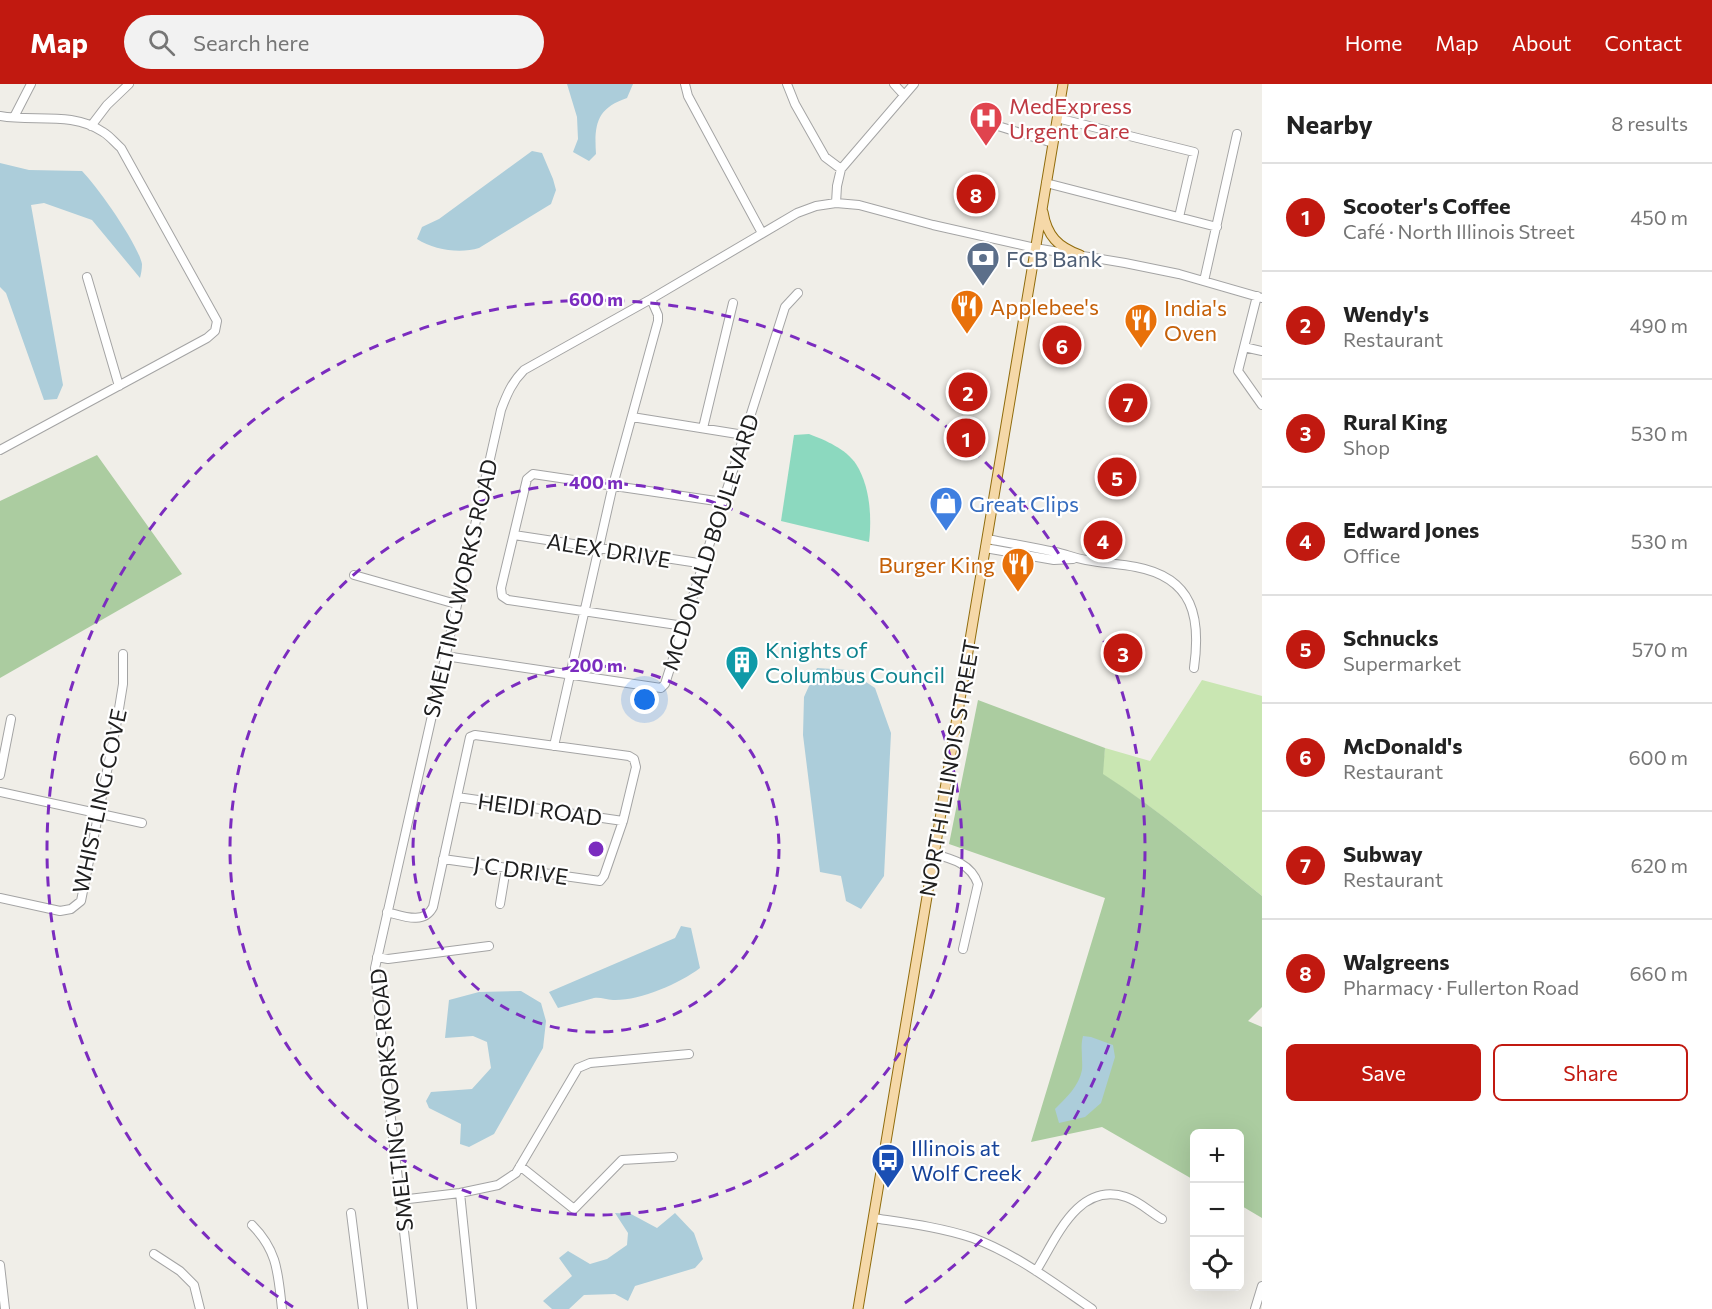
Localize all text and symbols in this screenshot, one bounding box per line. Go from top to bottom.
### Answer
search box [124,15,544,69]
text: Map [30,25,88,59]
icon: search [145,26,178,59]
text: Search here [193,29,309,56]
text: Home [1345,30,1402,55]
text: Map [1435,30,1479,55]
text: About [1512,30,1571,55]
text: Contact [1604,30,1682,55]
place label: MedExpress Urgent Care [1009,92,1132,144]
hospital icon: MedExpress Urgent Care [968,100,1004,147]
text: Nearby [1286,108,1373,139]
text: 8 results [1611,111,1688,135]
pin: 8 [956,172,996,216]
text: Scooter's Coffee [1343,192,1511,219]
text: 1 [1301,205,1310,229]
text: 450 m [1630,205,1688,229]
text: Café · North Illinois Street [1343,219,1575,243]
bank icon: FCB Bank [965,240,1001,287]
place label: FCB Bank [1006,245,1102,272]
text: 600 m [569,288,623,310]
restaurant icon: Applebee's [949,288,985,335]
place label: Applebee's [990,293,1099,320]
place label: India's Oven [1164,294,1227,346]
text: Wendy's [1343,300,1429,327]
restaurant icon: India's Oven [1123,302,1159,349]
text: 2 [1300,313,1311,337]
text: 490 m [1630,313,1688,337]
pin: 6 [1042,322,1082,368]
text: Restaurant [1343,327,1443,351]
pin: 2 [948,370,988,414]
pin: 7 [1108,380,1148,426]
text: Rural King [1343,408,1447,435]
street label: MCDONALD BOULEVARD [656,410,764,674]
pin: 1 [946,416,986,460]
text: 3 [1300,421,1311,445]
text: 530 m [1631,421,1688,445]
text: Shop [1343,435,1390,459]
pin: 5 [1098,454,1136,500]
street label: SMELTING WORKS ROAD [417,456,503,720]
text: 400 m [569,471,623,493]
shop icon: Great Clips [928,485,964,532]
place label: Great Clips [969,490,1079,517]
text: Edward Jones [1343,516,1479,543]
pin: 4 [1084,518,1122,562]
street label: ALEX DRIVE [545,527,673,573]
text: 4 [1299,529,1312,553]
text: 530 m [1631,529,1688,553]
text: Office [1343,543,1400,567]
restaurant icon: Burger King [1000,546,1036,593]
place label: Burger King [878,551,995,578]
text: Schnucks [1343,624,1438,651]
pin: 3 [1104,630,1142,676]
place label: Knights of Columbus Council [765,636,945,688]
street label: NORTH ILLINOIS STREET [913,637,985,899]
text: 5 [1300,637,1311,661]
text: 570 m [1632,637,1688,661]
building icon: Knights of Columbus Council [724,644,760,691]
text: Supermarket [1343,651,1461,675]
text: 200 m [569,654,623,676]
your location [630,685,659,714]
street label: WHISTLING COVE [66,706,132,896]
text: McDonald's [1343,732,1462,759]
text: 6 [1299,745,1312,769]
text: 600 m [1628,745,1688,769]
text: Restaurant [1343,759,1443,783]
street label: HEIDI ROAD [476,787,604,831]
centre of rings [586,839,606,859]
text: Subway [1343,840,1423,867]
street label: J C DRIVE [472,850,570,890]
text: 7 [1300,853,1311,877]
text: 620 m [1631,853,1688,877]
text: Restaurant [1343,867,1443,891]
text: Walgreens [1343,948,1449,975]
text: 8 [1299,961,1312,985]
text: 660 m [1629,961,1688,985]
street label: SMELTING WORKS ROAD [364,967,418,1233]
text: Pharmacy · Fullerton Road [1343,975,1579,999]
button: Save [1286,1044,1481,1101]
button: Share [1493,1044,1688,1101]
map controls [1190,1129,1244,1291]
button: + [1190,1129,1244,1183]
place label: Illinois at Wolf Creek [911,1134,1022,1186]
bus stop icon: Illinois at Wolf Creek [870,1142,906,1189]
button: − [1190,1183,1244,1237]
button: locate [1190,1237,1244,1291]

